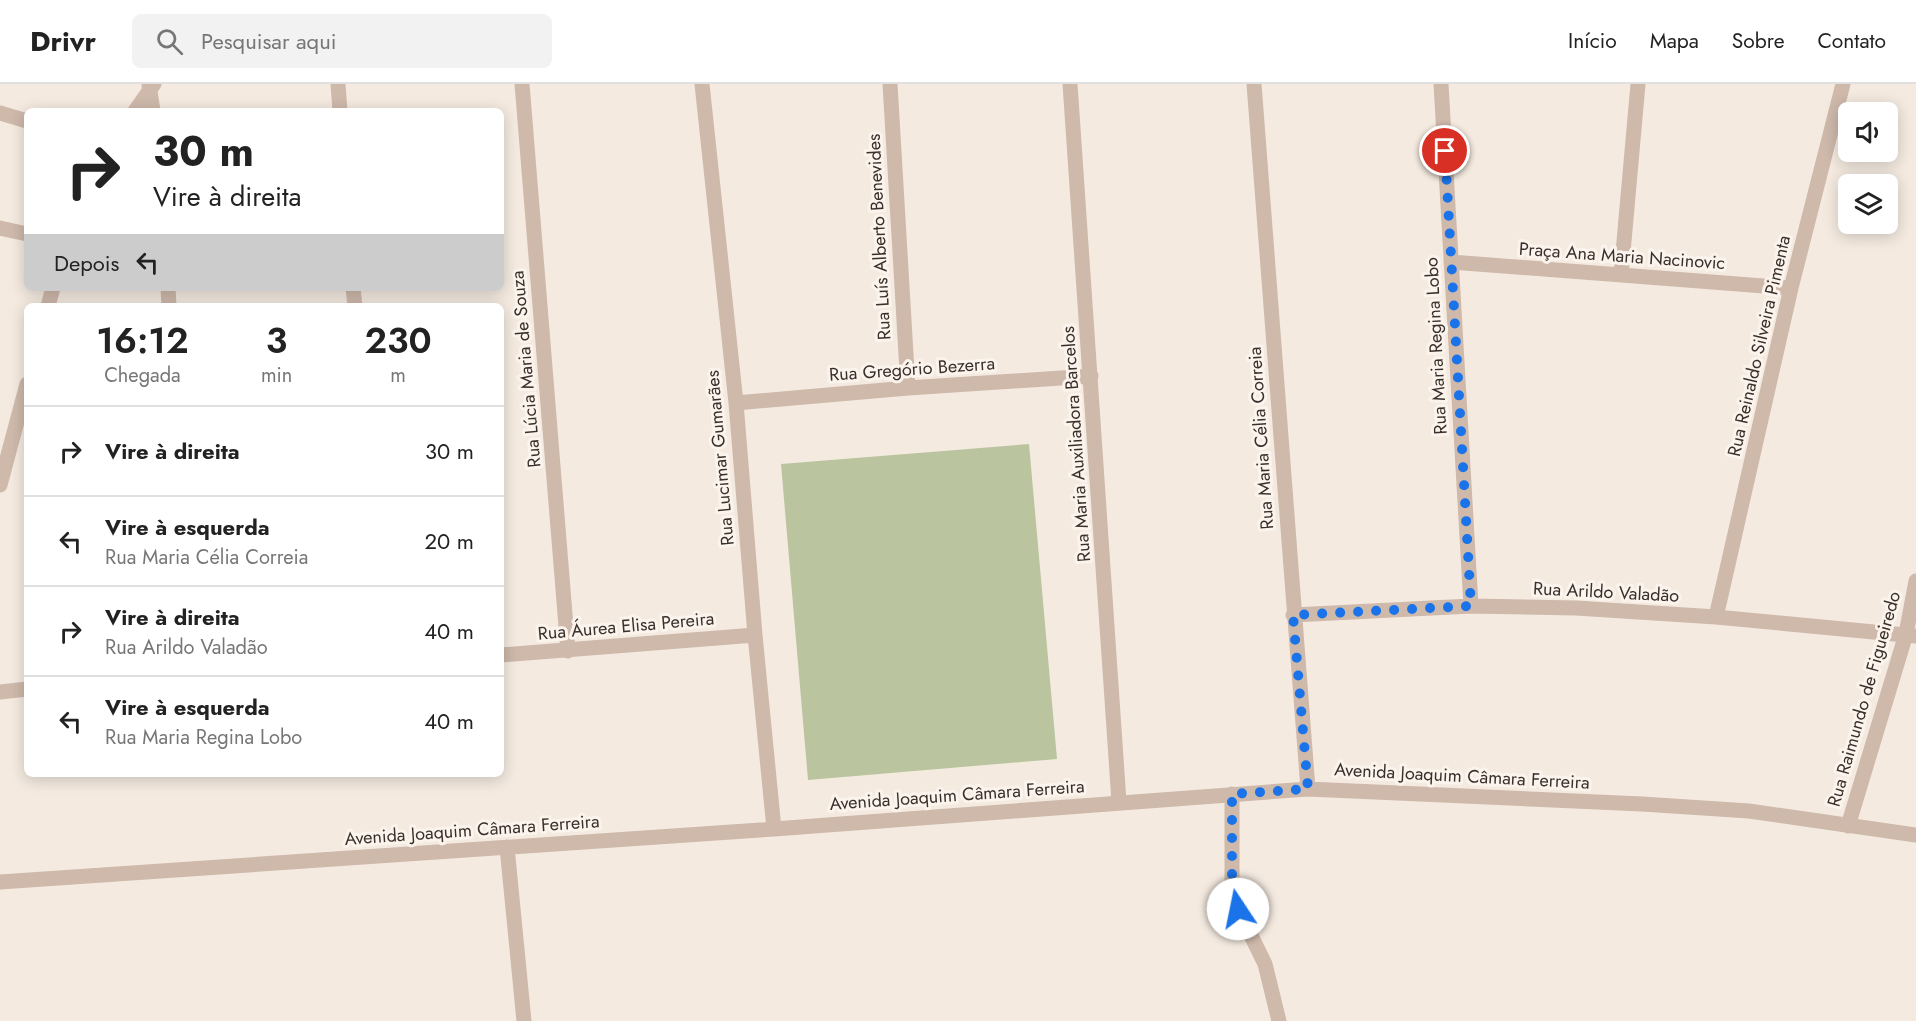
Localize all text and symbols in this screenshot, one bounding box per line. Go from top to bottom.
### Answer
search box [132,14,552,68]
text: Drivr [30,21,96,62]
icon: search [153,25,186,58]
text: Pesquisar aqui [201,25,336,57]
text: Início [1568,26,1617,56]
text: Mapa [1650,26,1699,56]
text: Sobre [1732,26,1784,56]
text: Contato [1817,26,1886,56]
map controls [1838,102,1898,234]
button: sound [1838,102,1898,162]
text: 30 m [153,121,254,182]
pin [1419,125,1470,176]
icon: right [54,132,132,210]
street label: Rua Luís Alberto Benevides [861,133,897,341]
icon: arrive [1428,134,1461,167]
button: layers [1838,174,1898,234]
text: Vire à direita [153,177,302,216]
street label: Rua Reinaldo Silveira Pimenta [1721,233,1797,459]
street label: Praça Ana Maria Nacinovic [1518,236,1726,276]
icon: left [131,246,164,279]
text: Depois [54,247,119,279]
street label: Rua Maria Regina Lobo [1418,256,1454,435]
street label: Rua Lúcia Maria de Souza [504,269,548,469]
text: 16:12 [96,314,189,366]
text: 3 [266,314,287,366]
text: 230 [364,314,432,366]
street label: Rua Maria Auxiliadora Barcelos [1055,325,1097,563]
street label: Rua Maria Célia Correia [1242,346,1280,530]
street label: Rua Gregório Bezerra [828,350,996,388]
text: Chegada [104,361,181,390]
text: min [261,361,292,390]
text: m [390,361,406,390]
street label: Rua Lucimar Gumarães [699,369,741,547]
icon: right [54,435,87,468]
text: Vire à direita [105,435,240,467]
text: 30 m [425,435,474,467]
text: Vire à esquerda [105,511,270,543]
icon: left [54,525,87,558]
text: 20 m [425,525,474,557]
text: Rua Maria Célia Correia [105,543,308,572]
street label: Rua Arildo Valadão [1532,575,1680,609]
street label: Rua Raimundo de Figueiredo [1821,588,1907,810]
text: Vire à direita [105,601,240,633]
street label: Rua Áurea Elisa Pereira [537,605,715,647]
icon: right [54,615,87,648]
text: 40 m [424,615,474,647]
text: Rua Arildo Valadão [105,633,268,662]
text: Vire à esquerda [105,691,270,723]
icon: left [54,705,87,738]
text: 40 m [424,705,474,737]
text: Rua Maria Regina Lobo [105,723,302,752]
street label: Avenida Joaquim Câmara Ferreira [1334,756,1590,796]
street label: Avenida Joaquim Câmara Ferreira [829,773,1085,817]
street label: Avenida Joaquim Câmara Ferreira [344,808,600,852]
position arrow [1206,877,1270,941]

